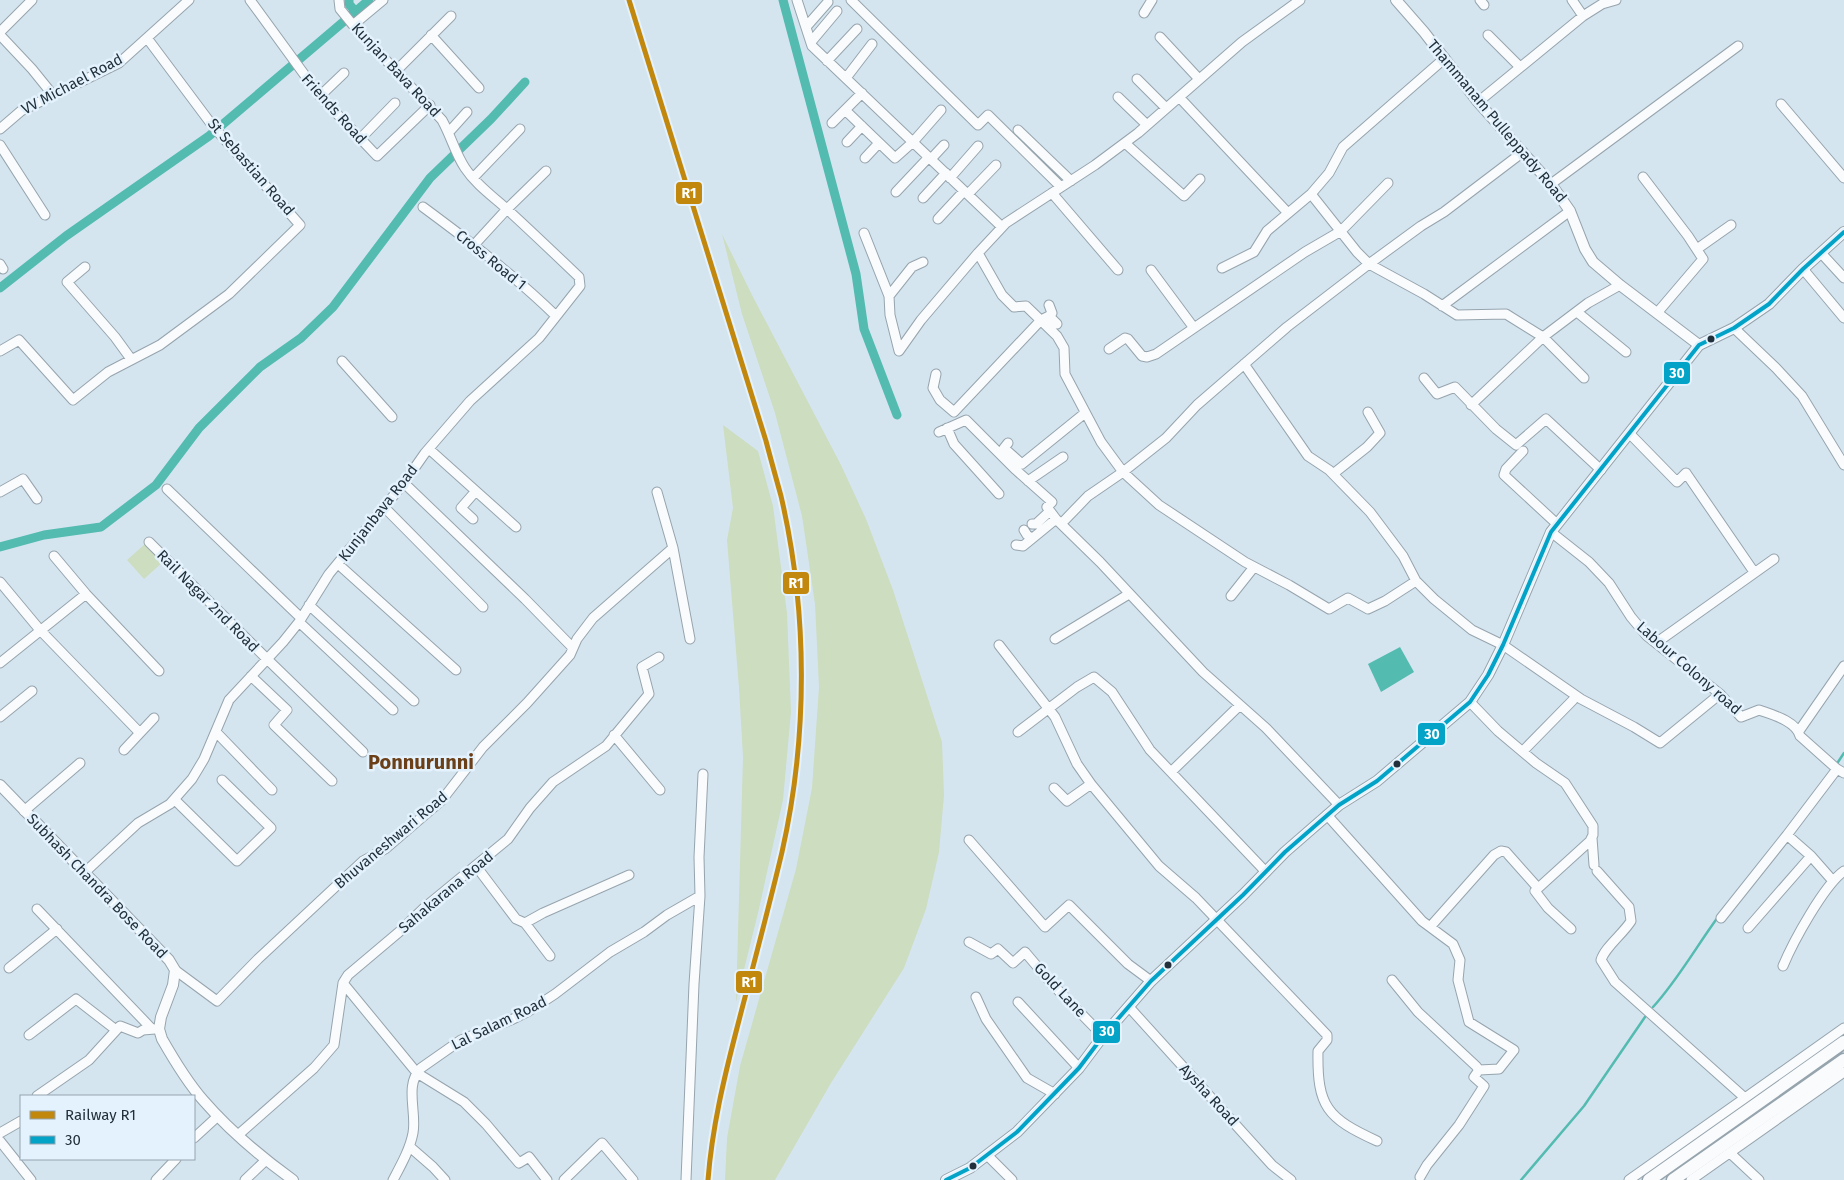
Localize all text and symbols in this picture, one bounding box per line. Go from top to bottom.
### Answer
street label: Kunjan Bava Road [348,19,444,121]
street label: Thammanam Pulleppady Road [1424,36,1570,206]
street label: VV Michael Road [18,50,126,118]
street label: Friends Road [298,70,370,148]
street label: St Sebastian Road [204,115,298,219]
line badge: R1 [675,181,703,205]
text: R1 [682,185,696,202]
street label: Cross Road 1 [452,226,530,294]
unlabelled marker [1706,334,1716,344]
line badge: 30 [1663,361,1691,385]
text: 30 [1668,365,1685,382]
street label: Kunjanbava Road [335,461,421,565]
street label: Rail Nagar 2nd Road [153,546,263,656]
line badge: R1 [782,571,810,595]
text: R1 [789,575,803,592]
street label: Labour Colony road [1633,618,1745,718]
line badge: 30 [1417,722,1446,746]
text: 30 [1423,726,1440,743]
district label: Ponnurunni [368,750,474,774]
unlabelled marker [1392,759,1402,769]
street label: Bhuvaneshwari Road [331,787,451,893]
street label: Subhash Chandra Bose Road [23,810,171,962]
street label: Sahakarana Road [395,847,497,937]
street label: Gold Lane [1030,959,1090,1021]
unlabelled marker [1163,960,1173,970]
line badge: R1 [735,970,763,994]
text: R1 [742,974,756,991]
street label: Lal Salam Road [448,992,550,1054]
line badge: 30 [1092,1020,1121,1044]
text: 30 [1098,1023,1115,1040]
street label: Aysha Road [1176,1060,1242,1130]
legend [20,1095,195,1160]
text: Railway R1 [65,1106,136,1124]
text: 30 [65,1131,81,1149]
unlabelled marker [968,1161,978,1171]

